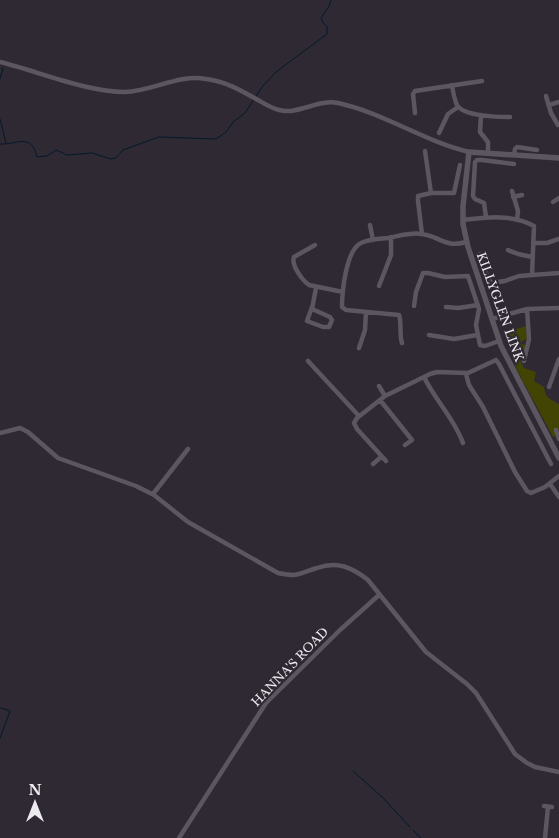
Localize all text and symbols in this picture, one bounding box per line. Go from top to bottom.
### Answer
street label: KILLYGLEN LINK [474,250,527,364]
street label: HANNA'S ROAD [248,624,331,709]
north arrow [10,778,60,828]
text: N [28,781,42,799]

